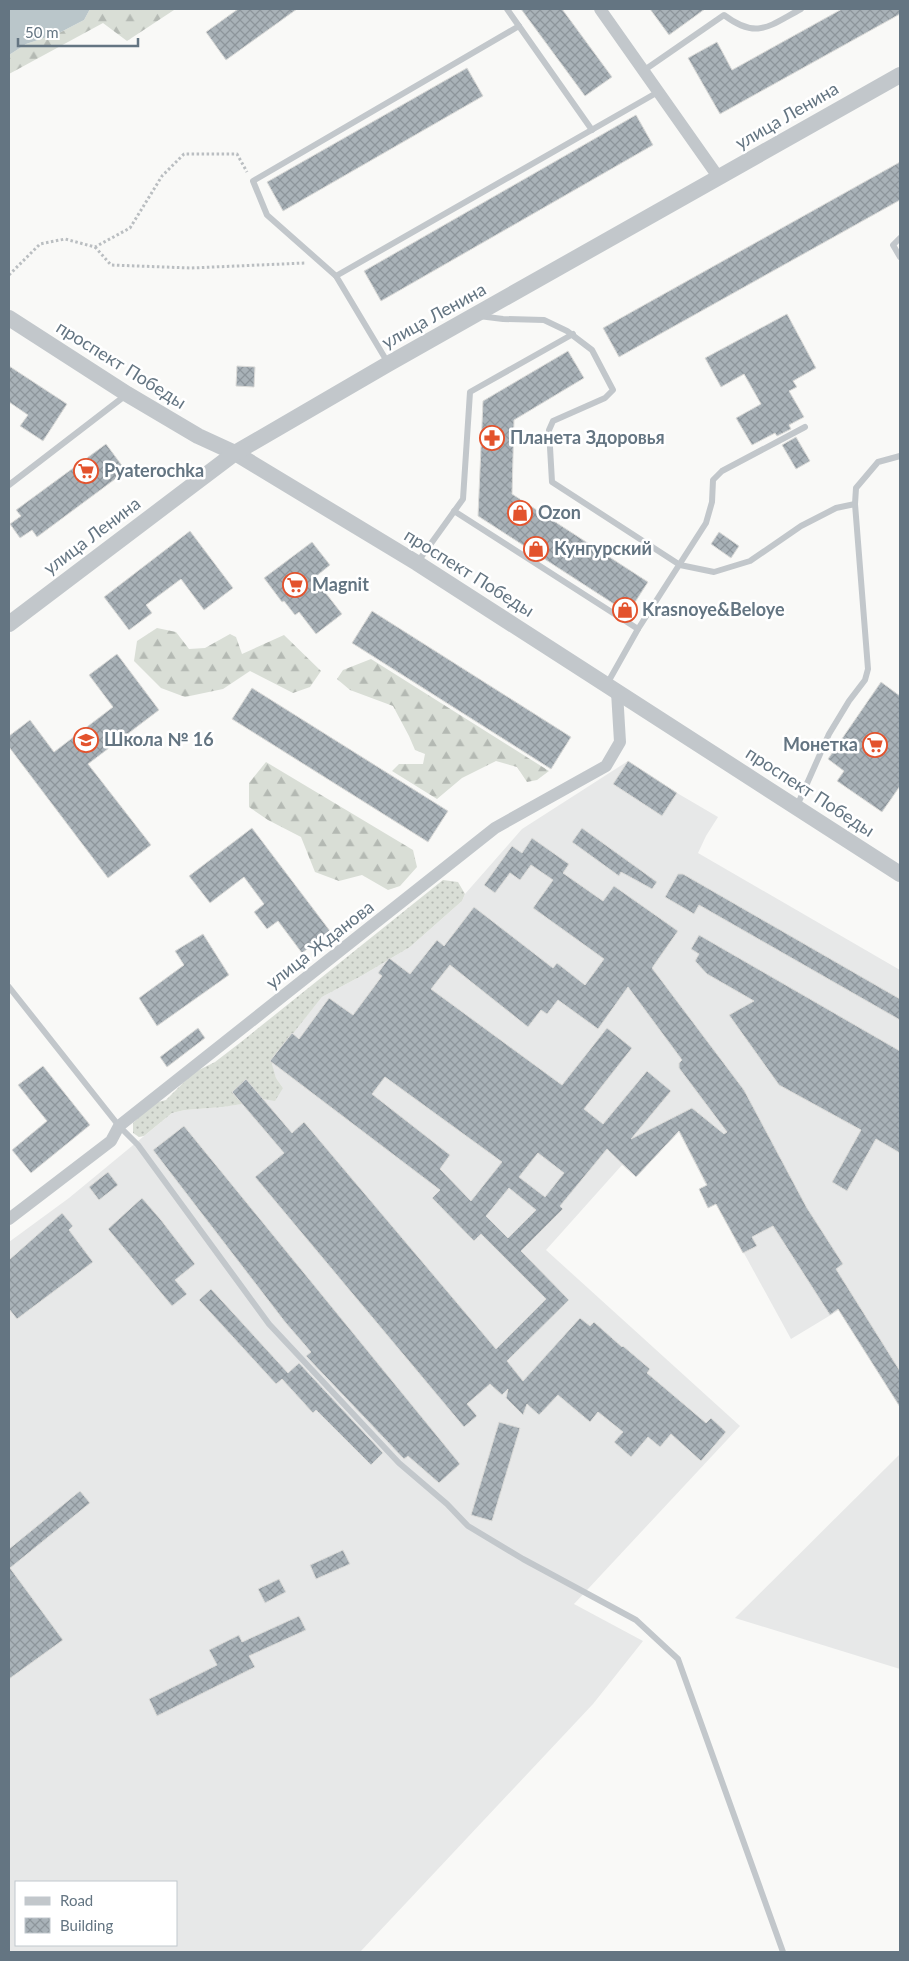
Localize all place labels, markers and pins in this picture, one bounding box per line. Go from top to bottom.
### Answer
pharmacy icon: Планета Здоровья [479,425,505,451]
place label: Планета Здоровья [510,426,665,448]
supermarket icon: Pyaterochka [73,458,99,484]
place label: Pyaterochka [104,459,204,481]
shop icon: Ozon [507,500,533,526]
place label: Ozon [538,501,581,523]
shop icon: Кунгурский [523,536,549,562]
place label: Кунгурский [554,537,652,559]
supermarket icon: Magnit [282,572,308,598]
place label: Magnit [312,573,369,595]
shop icon: Krasnoye&Beloye [612,597,638,623]
place label: Krasnoye&Beloye [642,598,785,620]
school or university icon: Школа № 16 [73,727,99,753]
place label: Школа № 16 [104,728,214,750]
supermarket icon: Монетка [862,732,888,758]
place label: Монетка [783,733,858,755]

